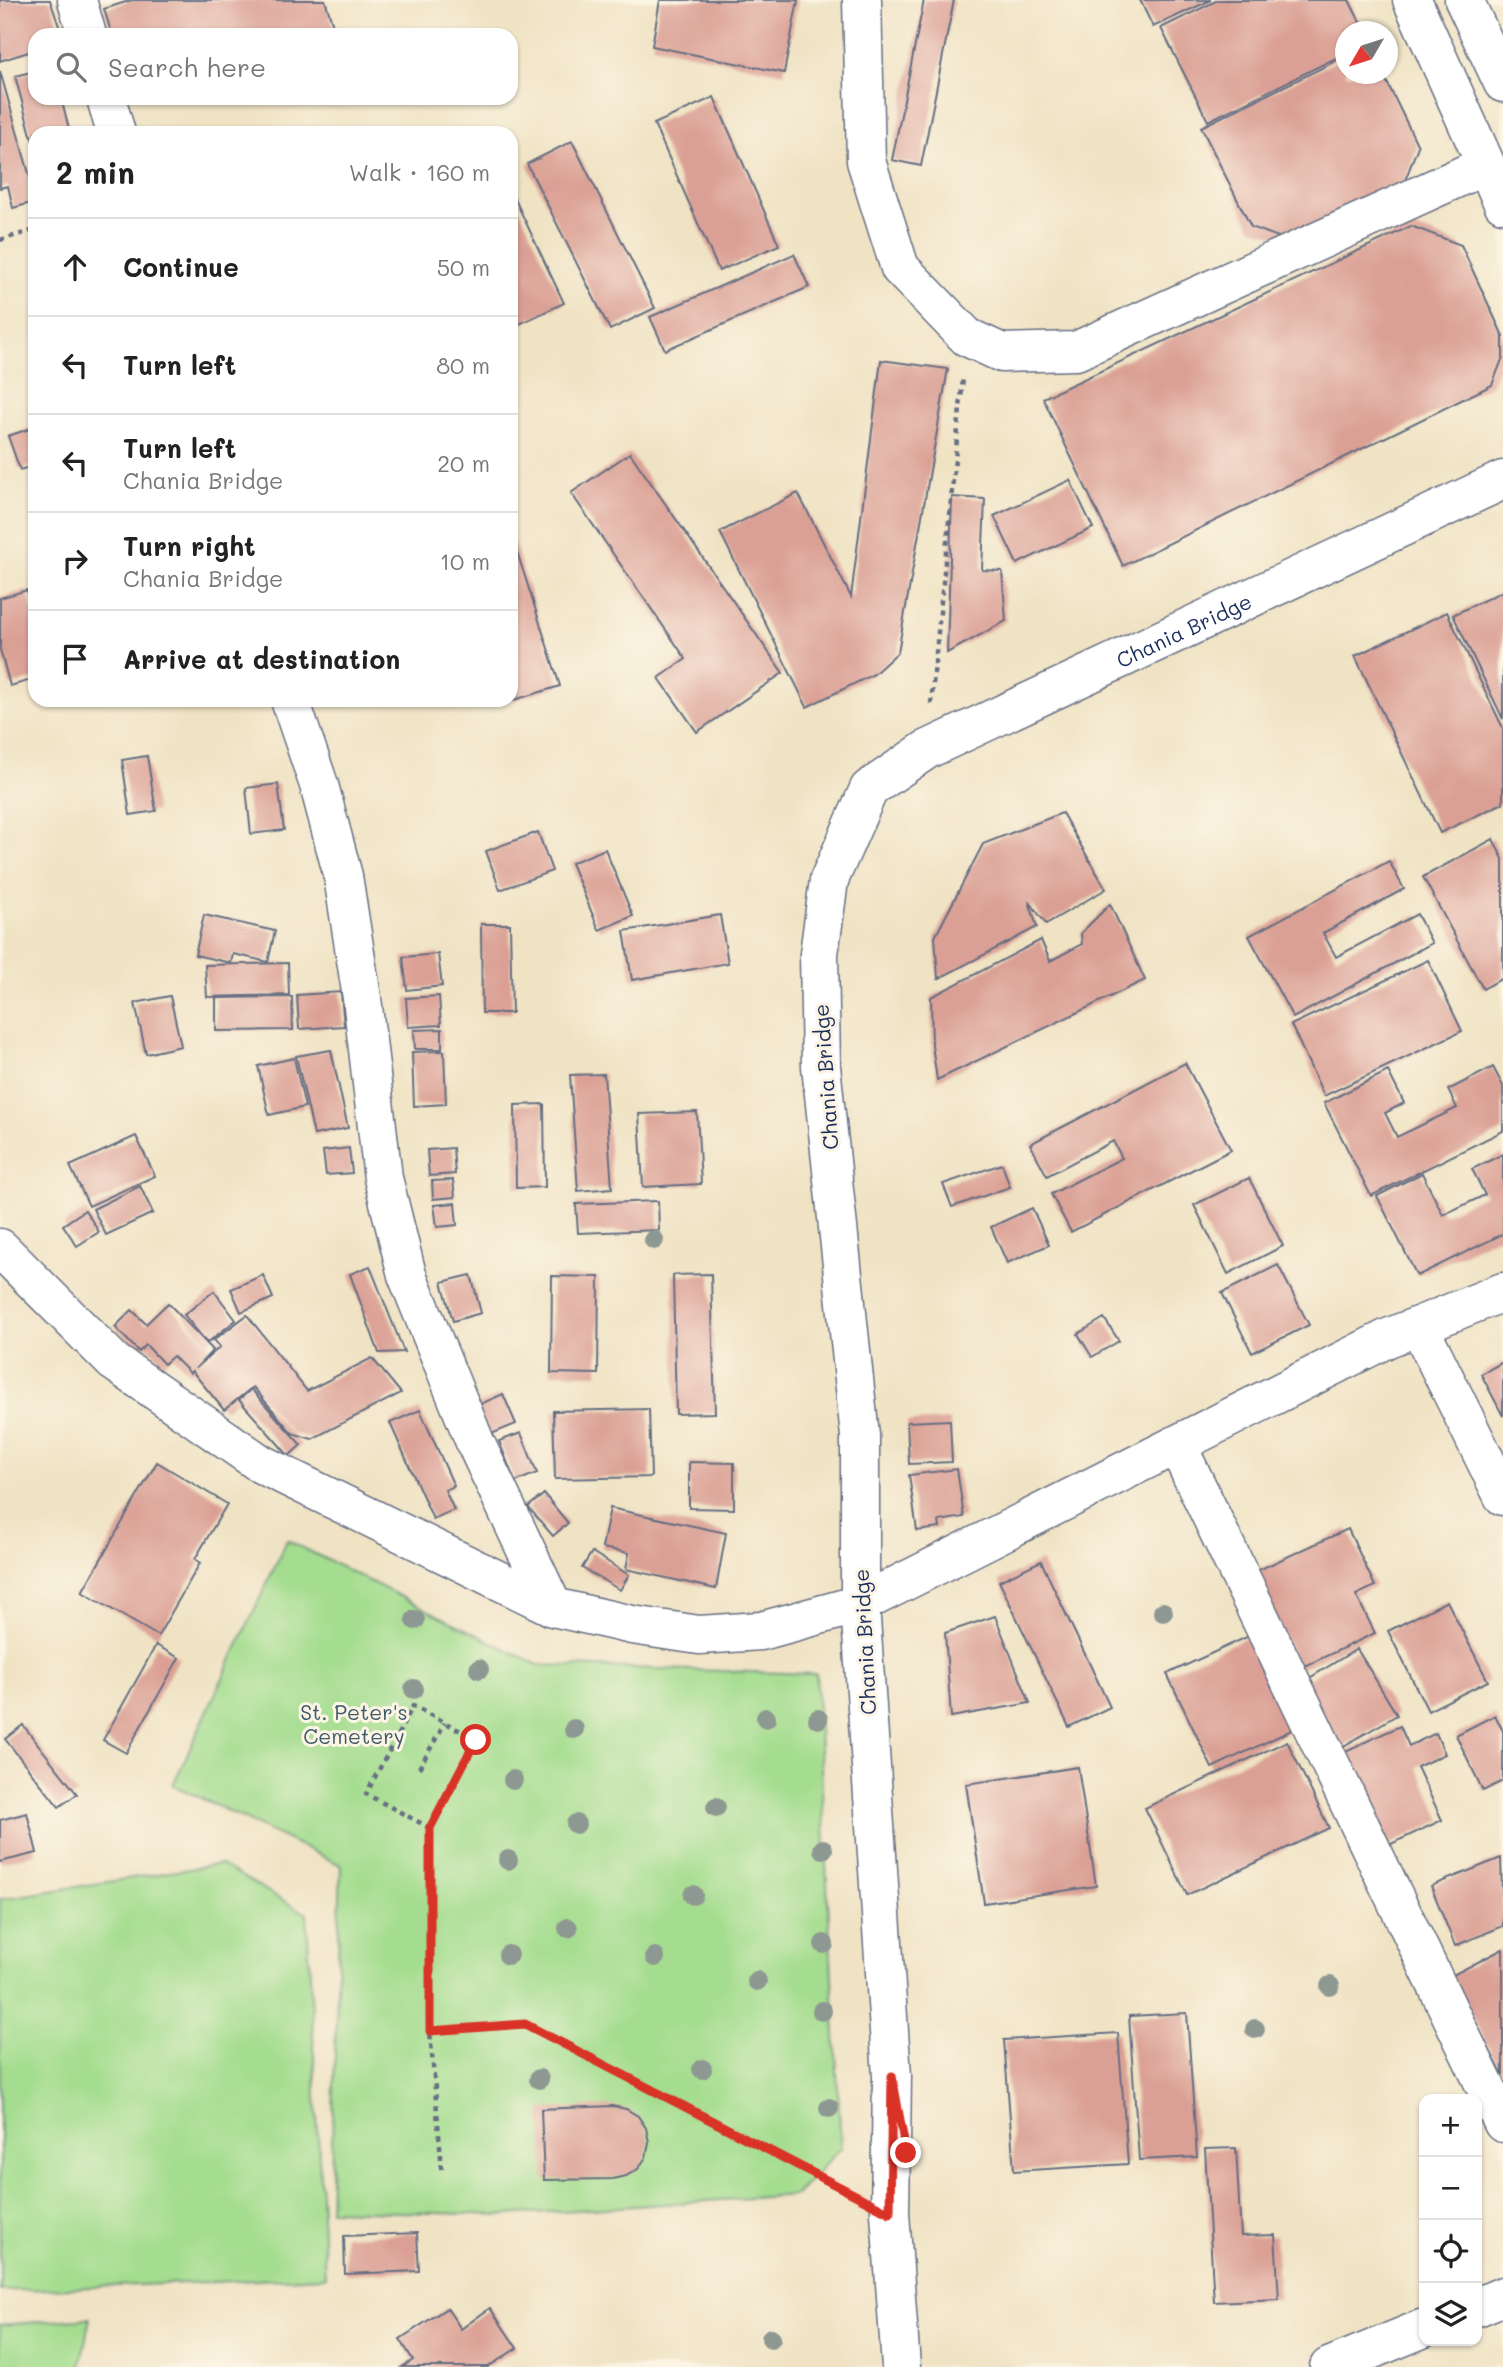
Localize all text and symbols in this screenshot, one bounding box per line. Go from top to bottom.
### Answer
north arrow [1335,21,1398,84]
search box [28,28,518,105]
icon: search [52,48,90,86]
text: Search here [108,50,266,84]
text: 2 min [56,152,135,192]
text: Walk · 160 m [349,157,490,187]
icon: ahead [56,248,94,286]
text: Continue [123,250,239,284]
text: 50 m [437,252,490,282]
icon: left [56,346,94,384]
text: Turn left [123,348,236,382]
text: 80 m [436,350,490,380]
text: Turn left [123,431,236,465]
icon: left [56,444,94,482]
text: 20 m [437,448,490,478]
text: Chania Bridge [123,465,283,495]
text: Turn right [123,529,256,563]
icon: right [56,542,94,580]
text: 10 m [440,546,490,576]
text: Chania Bridge [123,563,283,593]
street label: Chania Bridge [1111,586,1256,673]
icon: arrive [56,640,94,678]
text: Arrive at destination [123,642,400,676]
street label: Chania Bridge [806,1003,844,1151]
street label: Chania Bridge [847,1568,881,1716]
park label: St. Peter's Cemetery [300,1698,408,1749]
route start [460,1724,491,1755]
map controls [1419,2094,1482,2346]
button: + [1419,2094,1482,2157]
route end [890,2137,921,2168]
button: − [1419,2157,1482,2220]
button: locate [1419,2220,1482,2283]
button: layers [1419,2283,1482,2346]

